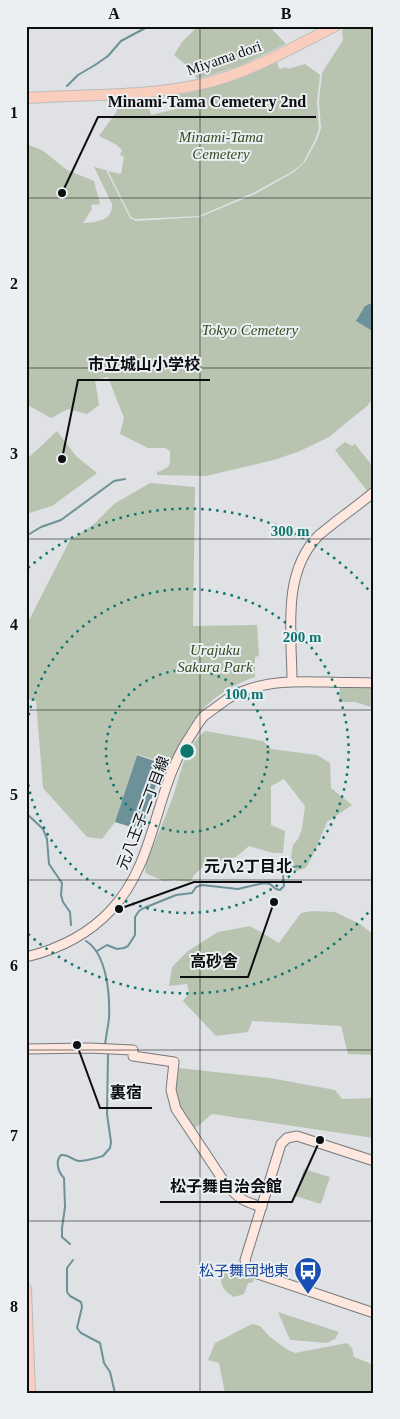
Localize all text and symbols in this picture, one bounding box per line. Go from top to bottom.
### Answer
text: A [108,5,120,22]
text: B [281,5,292,22]
street label: Miyama dori [185,38,263,78]
callout: Minami-Tama Cemetery 2nd [98,86,316,117]
text: Minami-Tama Cemetery 2nd [108,93,306,111]
text: 1 [10,104,18,121]
park label: Minami-Tama Cemetery [178,129,263,162]
text: 2 [10,275,18,292]
park label: Tokyo Cemetery [202,322,299,338]
callout: 市立城山小学校 [78,349,210,380]
text: 市立城山小学校 [88,355,200,373]
text: 3 [10,445,18,462]
text: 300 m [271,523,310,539]
text: 4 [10,616,18,633]
text: 200 m [283,629,322,645]
park label: Urajuku Sakura Park [177,642,253,675]
text: 100 m [225,686,264,702]
centre of rings [178,742,196,760]
street label: 元八王子二丁目線 [114,754,172,872]
text: 5 [10,786,18,803]
callout: 元八2丁目北 [194,851,302,882]
text: 元八2丁目北 [204,858,292,875]
callout: 高砂舎 [180,946,248,977]
text: 高砂舎 [190,953,238,970]
text: 6 [10,957,18,974]
callout: 裏宿 [100,1077,152,1108]
text: 裏宿 [110,1084,142,1101]
text: 7 [10,1127,18,1144]
callout: 松子舞自治会館 [160,1171,292,1202]
text: 松子舞自治会館 [170,1178,282,1195]
bus stop icon: 松子舞団地東 [293,1256,323,1295]
place label: 松子舞団地東 [199,1263,289,1279]
text: 8 [10,1298,18,1315]

